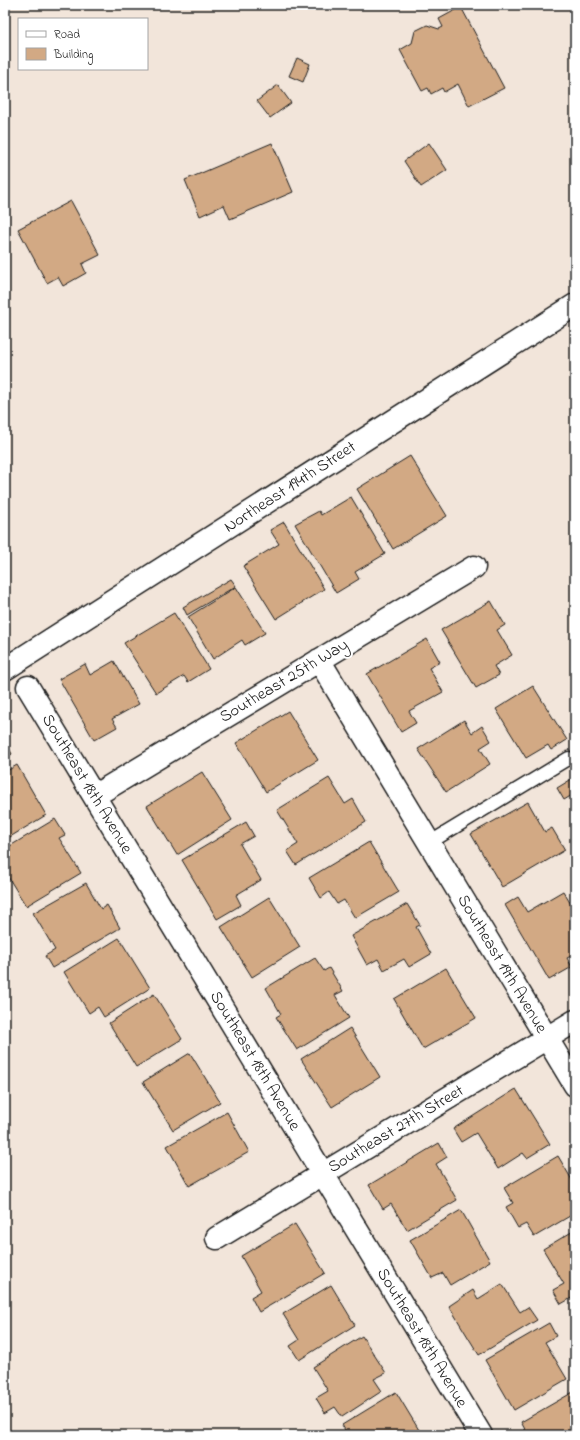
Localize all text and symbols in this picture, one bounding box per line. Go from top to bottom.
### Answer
legend [18,18,148,70]
text: Road [54,26,80,44]
text: Building [53,46,93,65]
street label: Northeast 194th Street [219,435,361,539]
street label: Southeast 25th Way [215,633,354,730]
street label: Southeast 18th Avenue [35,709,139,859]
street label: Southeast 19th Avenue [451,890,554,1038]
street label: Southeast 18th Avenue [203,986,307,1136]
street label: Southeast 27th Street [323,1078,469,1180]
street label: Southeast 18th Avenue [370,1263,474,1413]

